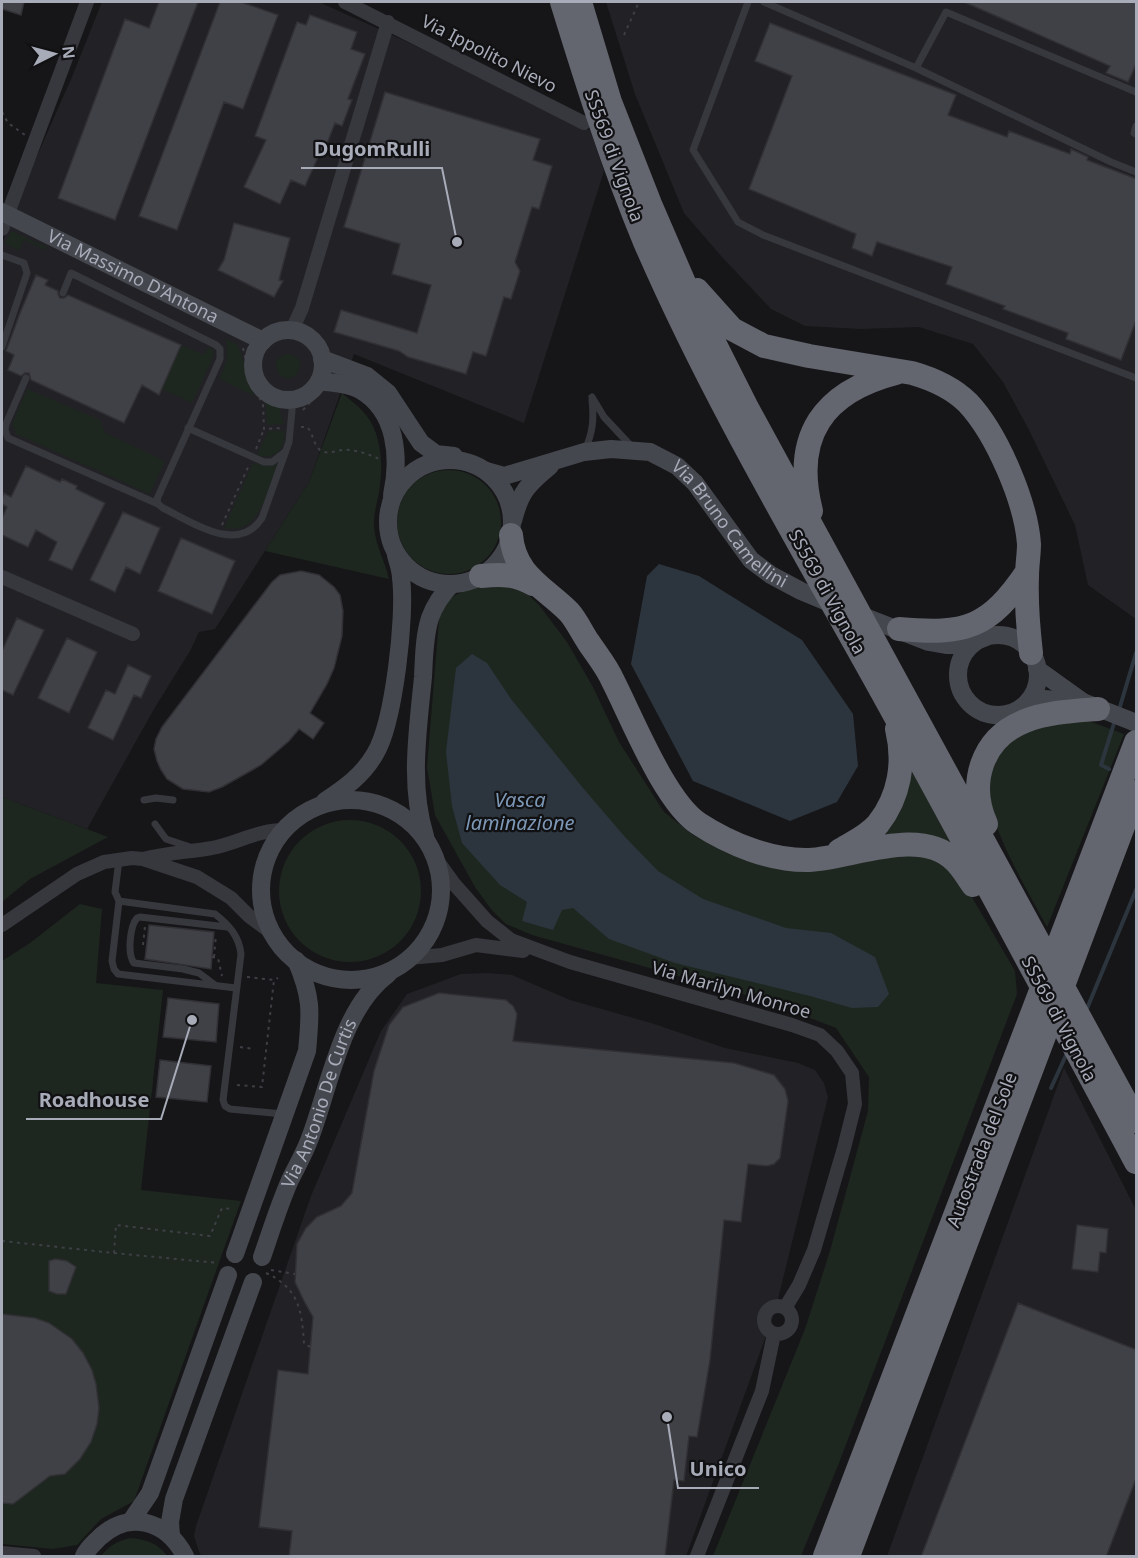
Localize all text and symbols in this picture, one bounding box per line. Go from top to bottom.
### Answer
street label: Via Ippolito Nievo [418,9,561,98]
north arrow [24,24,84,84]
text: N [57,45,81,60]
street label: SS569 di Vignola [580,86,650,225]
callout: DugomRulli [301,130,442,168]
text: DugomRulli [314,135,430,162]
street label: Via Massimo D'Antona [44,223,223,328]
street label: Via Bruno Camellini [667,454,792,593]
street label: SS569 di Vignola [784,525,872,658]
water label: Vasca laminazione [466,786,575,836]
street label: SS569 di Vignola [1017,952,1103,1086]
street label: Via Marilyn Monroe [649,955,814,1023]
street label: Via Antonio De Curtis [275,1014,361,1191]
street label: Autostrada del Sole [940,1069,1022,1231]
callout: Roadhouse [26,1081,161,1119]
text: Roadhouse [39,1086,149,1113]
callout: Unico [678,1450,759,1488]
text: Unico [690,1455,746,1482]

